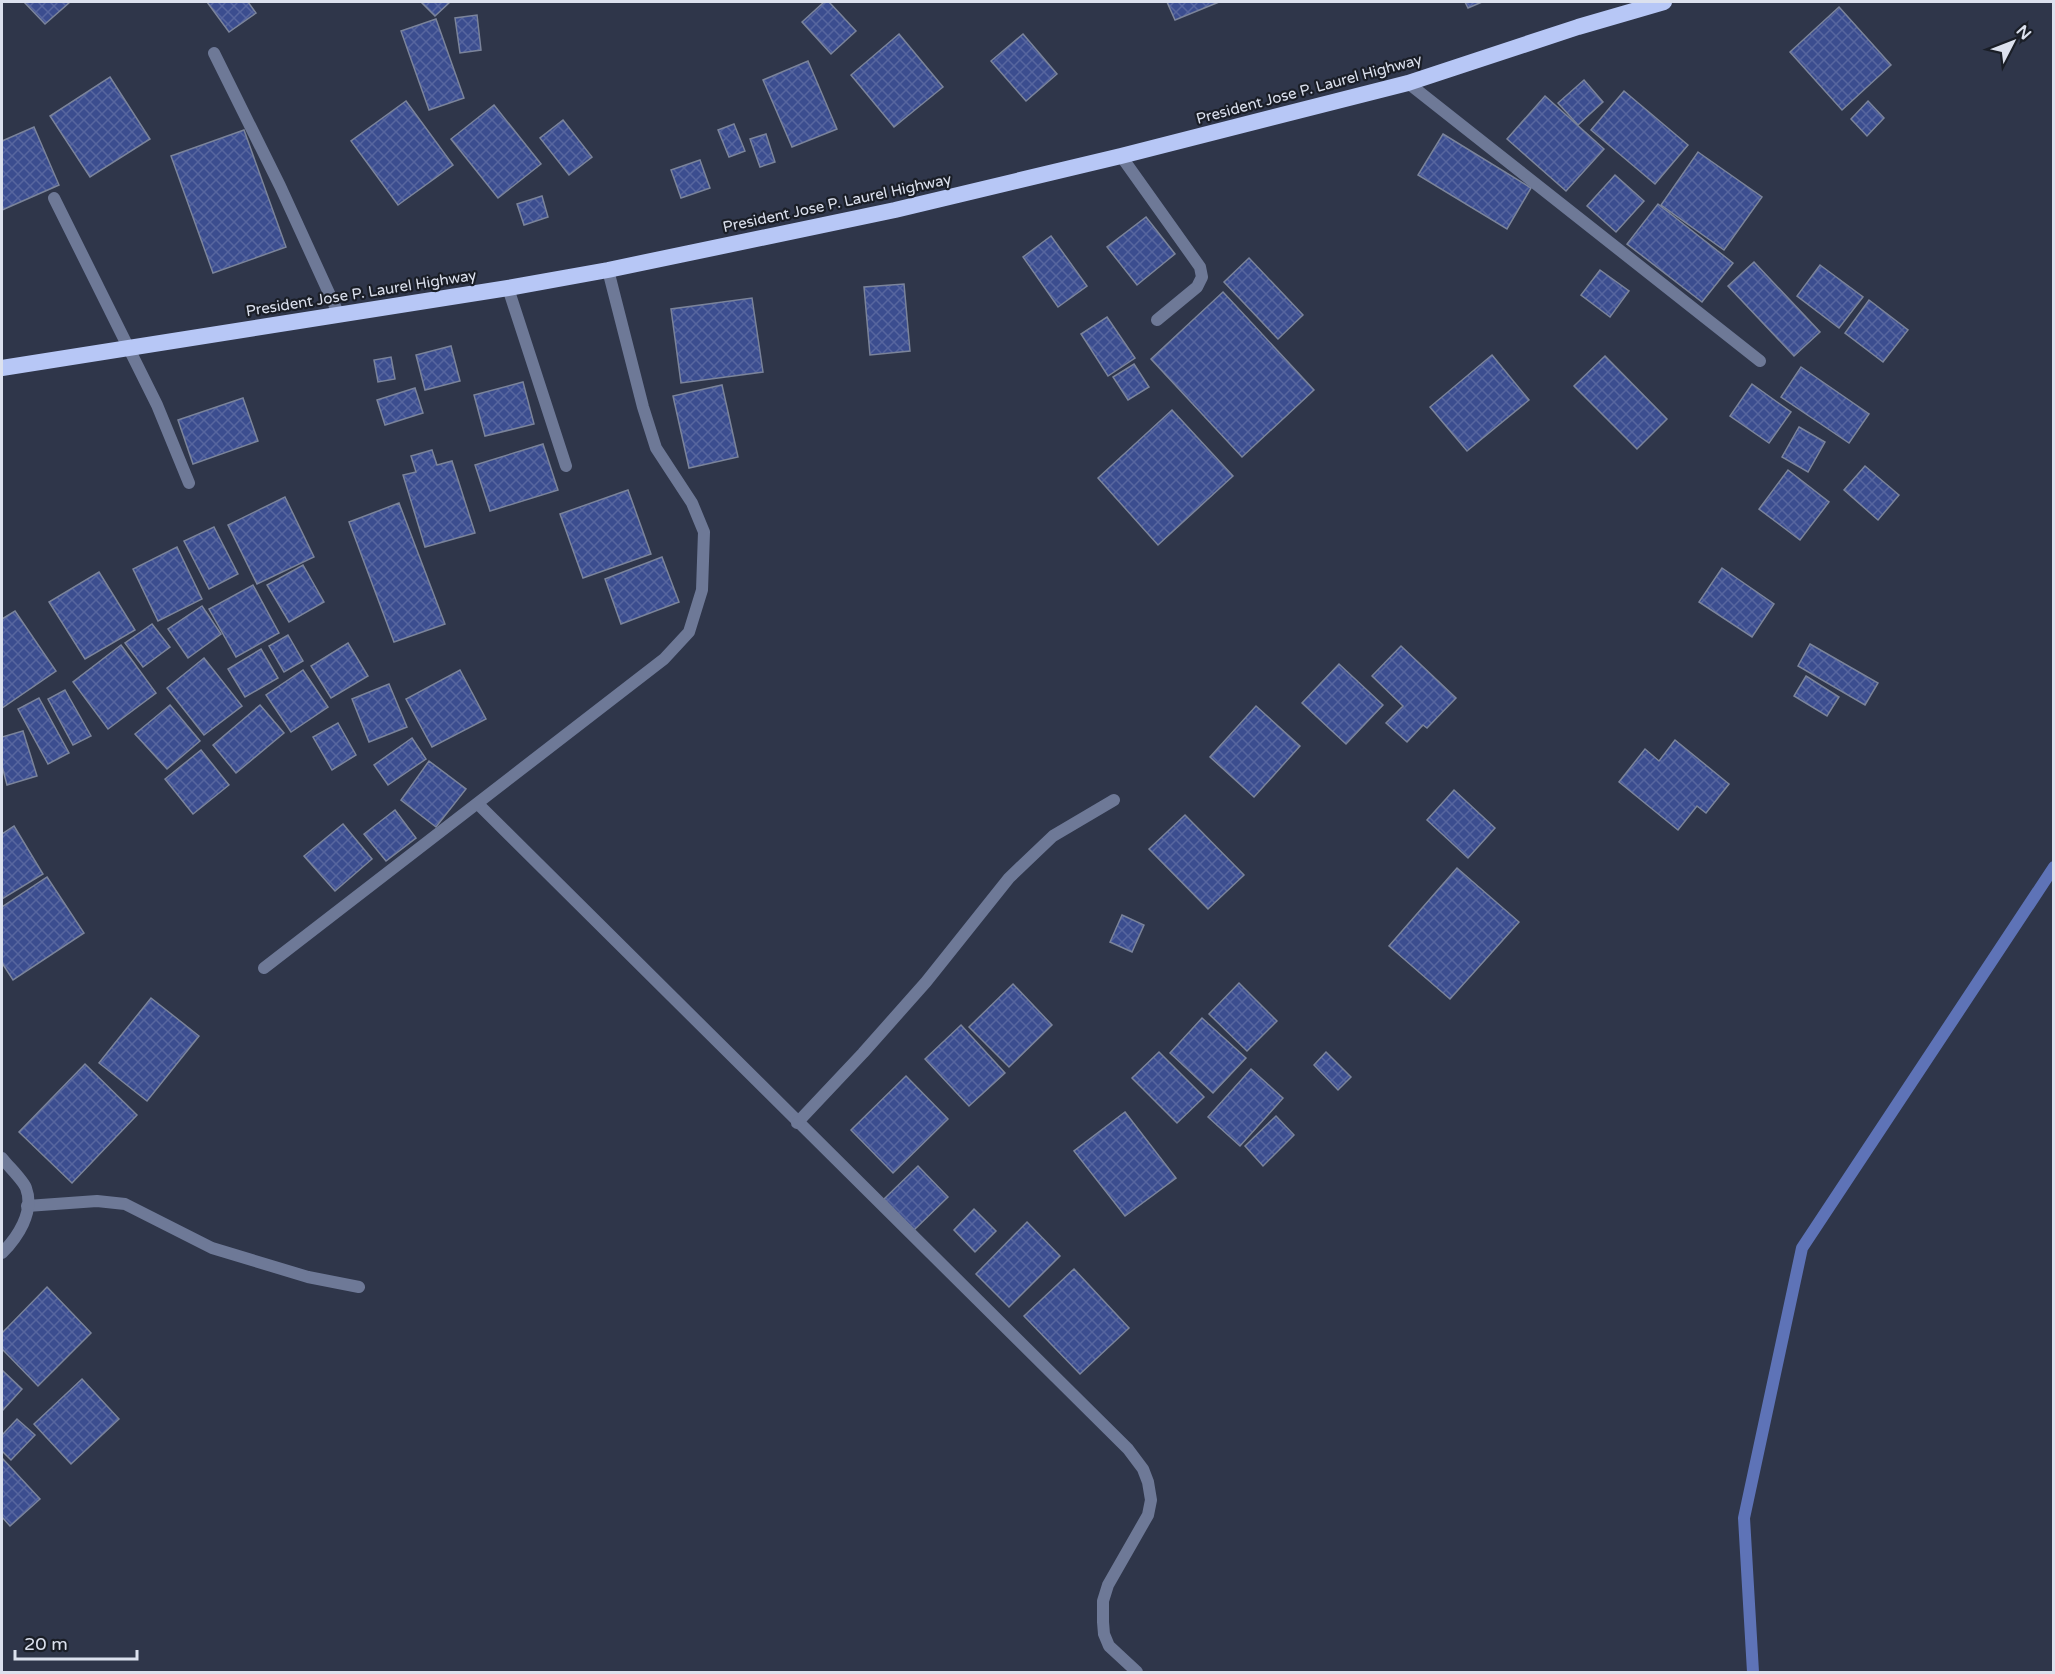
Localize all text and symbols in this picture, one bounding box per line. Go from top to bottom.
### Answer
north arrow [1983,12,2043,72]
text: N [2012,21,2035,44]
street label: President Jose P. Laurel Highway [1194,50,1424,128]
street label: President Jose P. Laurel Highway [721,170,953,236]
street label: President Jose P. Laurel Highway [244,266,478,320]
scale bar [15,1623,136,1661]
text: 20 m [24,1633,68,1655]

